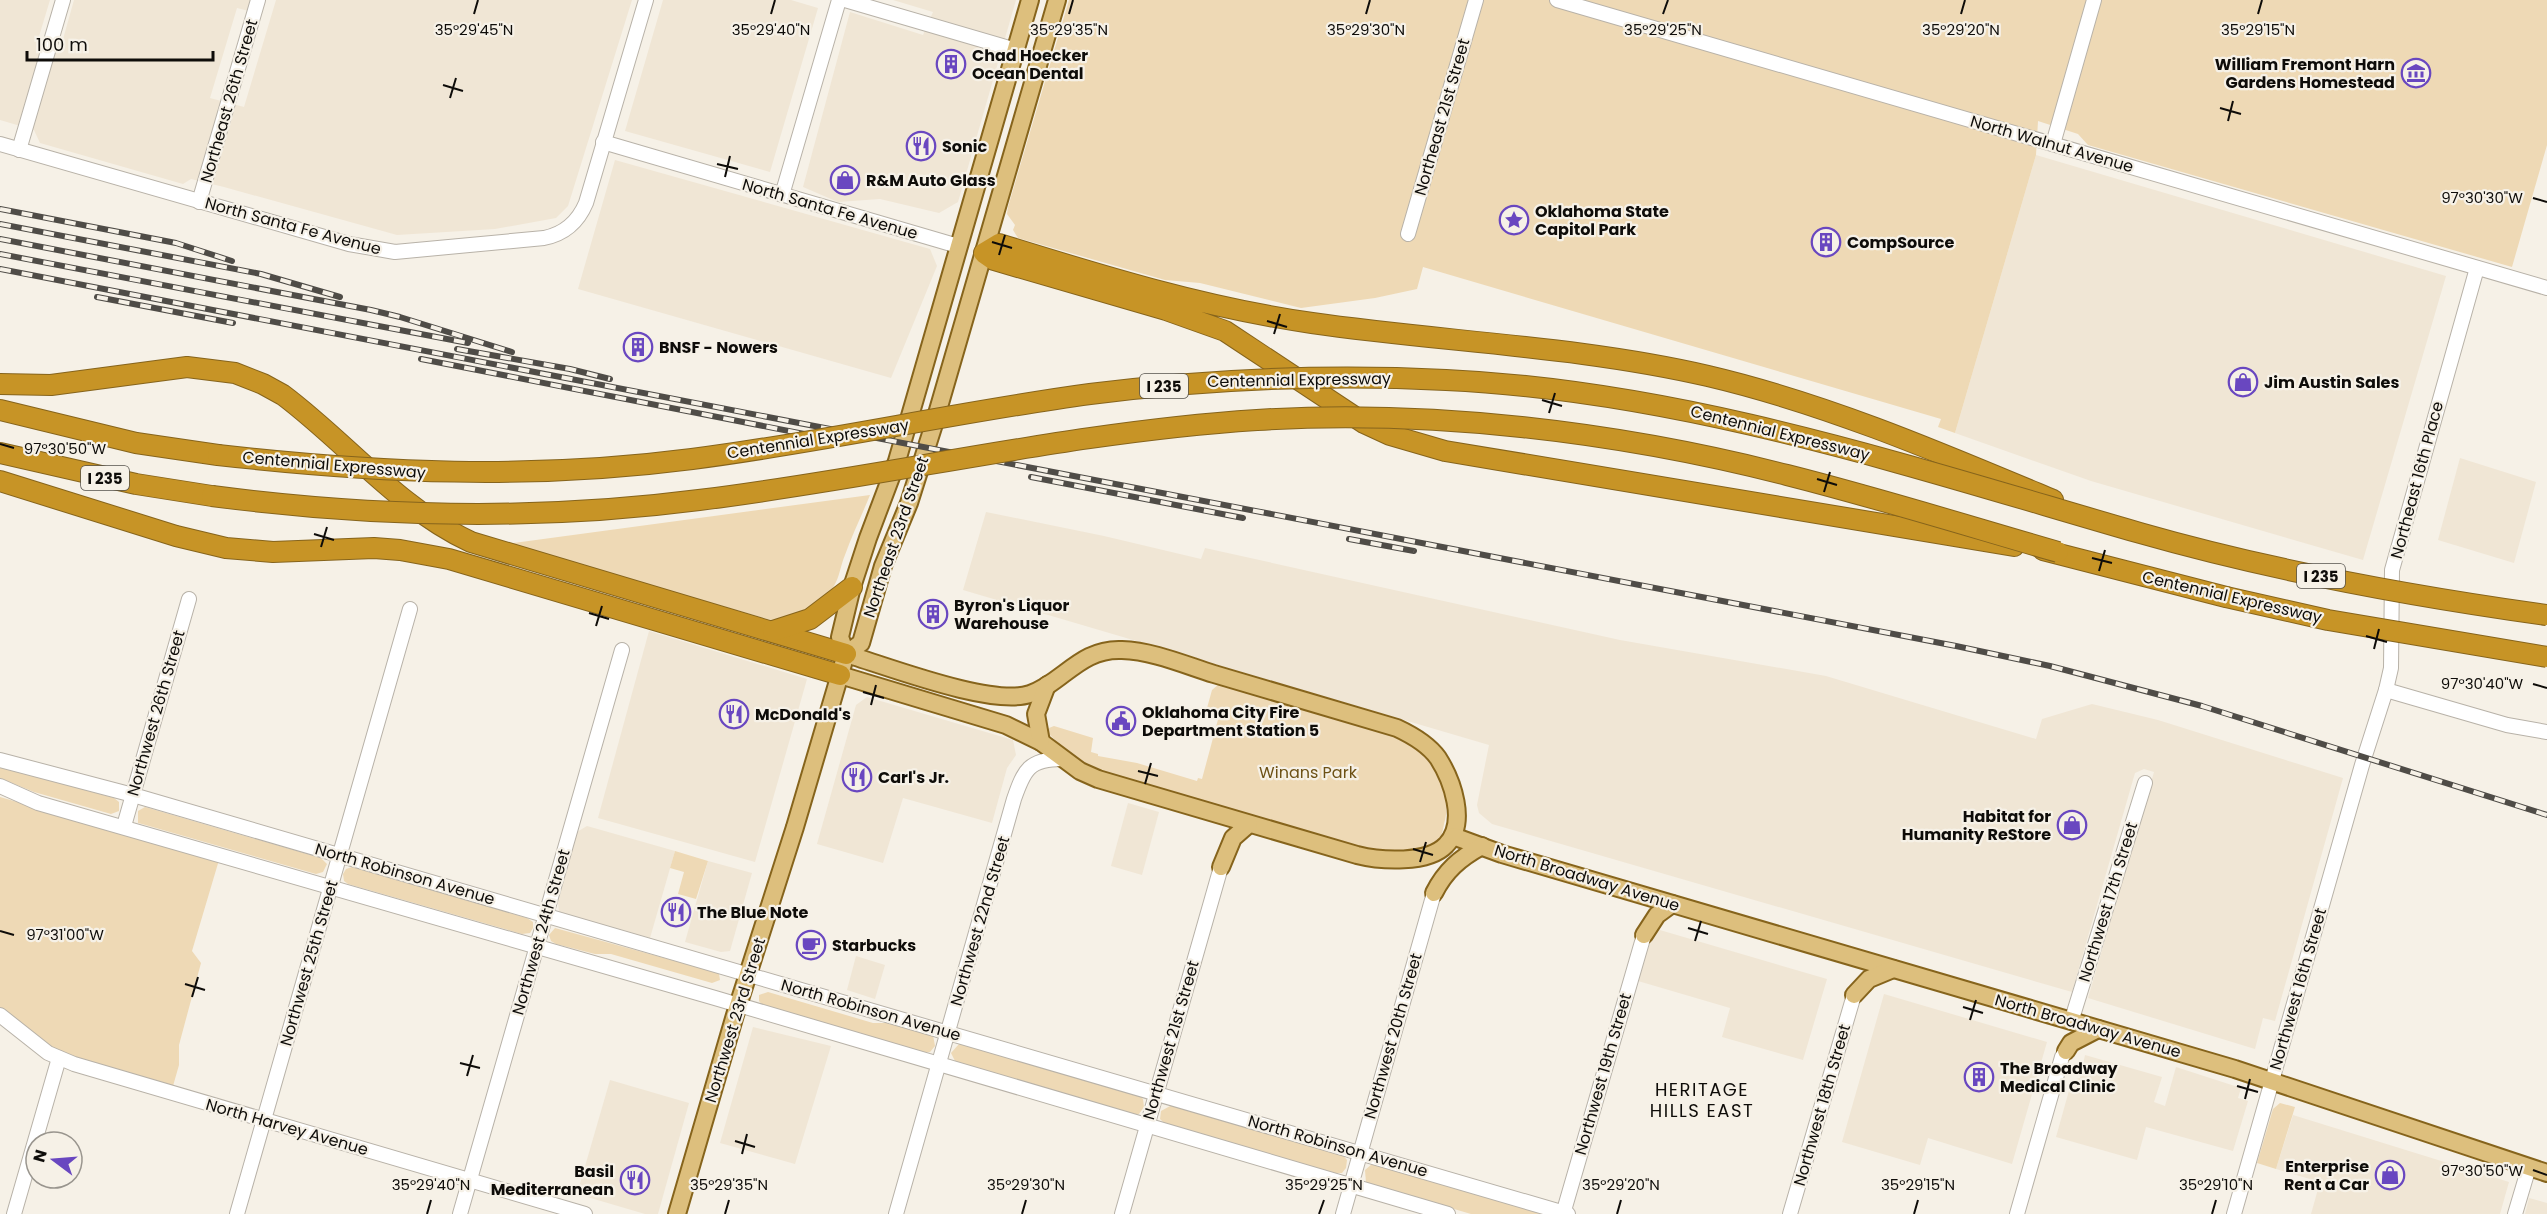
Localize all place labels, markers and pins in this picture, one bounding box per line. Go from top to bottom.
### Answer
place label: Chad Hoecker Ocean Dental [972,44,1088,85]
building icon: Chad Hoecker Ocean Dental [935,48,967,80]
place label: William Fremont Harn Gardens Homestead [2215,53,2395,94]
museum icon: William Fremont Harn Gardens Homestead [2400,57,2432,89]
restaurant icon: Sonic [905,130,937,162]
place label: Sonic [942,135,988,158]
shop icon: R&M Auto Glass [829,164,861,196]
place label: R&M Auto Glass [866,169,996,192]
place label: Oklahoma State Capitol Park [1535,200,1669,241]
place icon: Oklahoma State Capitol Park [1498,204,1530,236]
building icon: CompSource [1810,226,1842,258]
place label: CompSource [1847,231,1955,254]
building icon: BNSF - Nowers [622,331,654,363]
place label: BNSF - Nowers [659,336,778,359]
shop icon: Jim Austin Sales [2227,366,2259,398]
place label: Jim Austin Sales [2264,371,2399,394]
place label: Byron's Liquor Warehouse [954,594,1070,635]
building icon: Byron's Liquor Warehouse [917,598,949,630]
restaurant icon: McDonald's [718,698,750,730]
place label: Oklahoma City Fire Department Station 5 [1142,701,1319,742]
place label: McDonald's [755,703,851,726]
public building icon: Oklahoma City Fire Department Station 5 [1105,705,1137,737]
restaurant icon: Carl's Jr. [841,761,873,793]
place label: Carl's Jr. [878,766,949,789]
place label: Habitat for Humanity ReStore [1902,805,2051,846]
shop icon: Habitat for Humanity ReStore [2056,809,2088,841]
restaurant icon: The Blue Note [660,896,692,928]
place label: The Blue Note [697,901,809,924]
cafe icon: Starbucks [795,929,827,961]
place label: Starbucks [832,934,916,957]
place label: The Broadway Medical Clinic [2000,1057,2119,1098]
building icon: The Broadway Medical Clinic [1963,1061,1995,1093]
place label: Enterprise Rent a Car [2284,1155,2369,1196]
shop icon: Enterprise Rent a Car [2374,1159,2406,1191]
place label: Basil Mediterranean [491,1160,614,1201]
restaurant icon: Basil Mediterranean [619,1164,651,1196]

